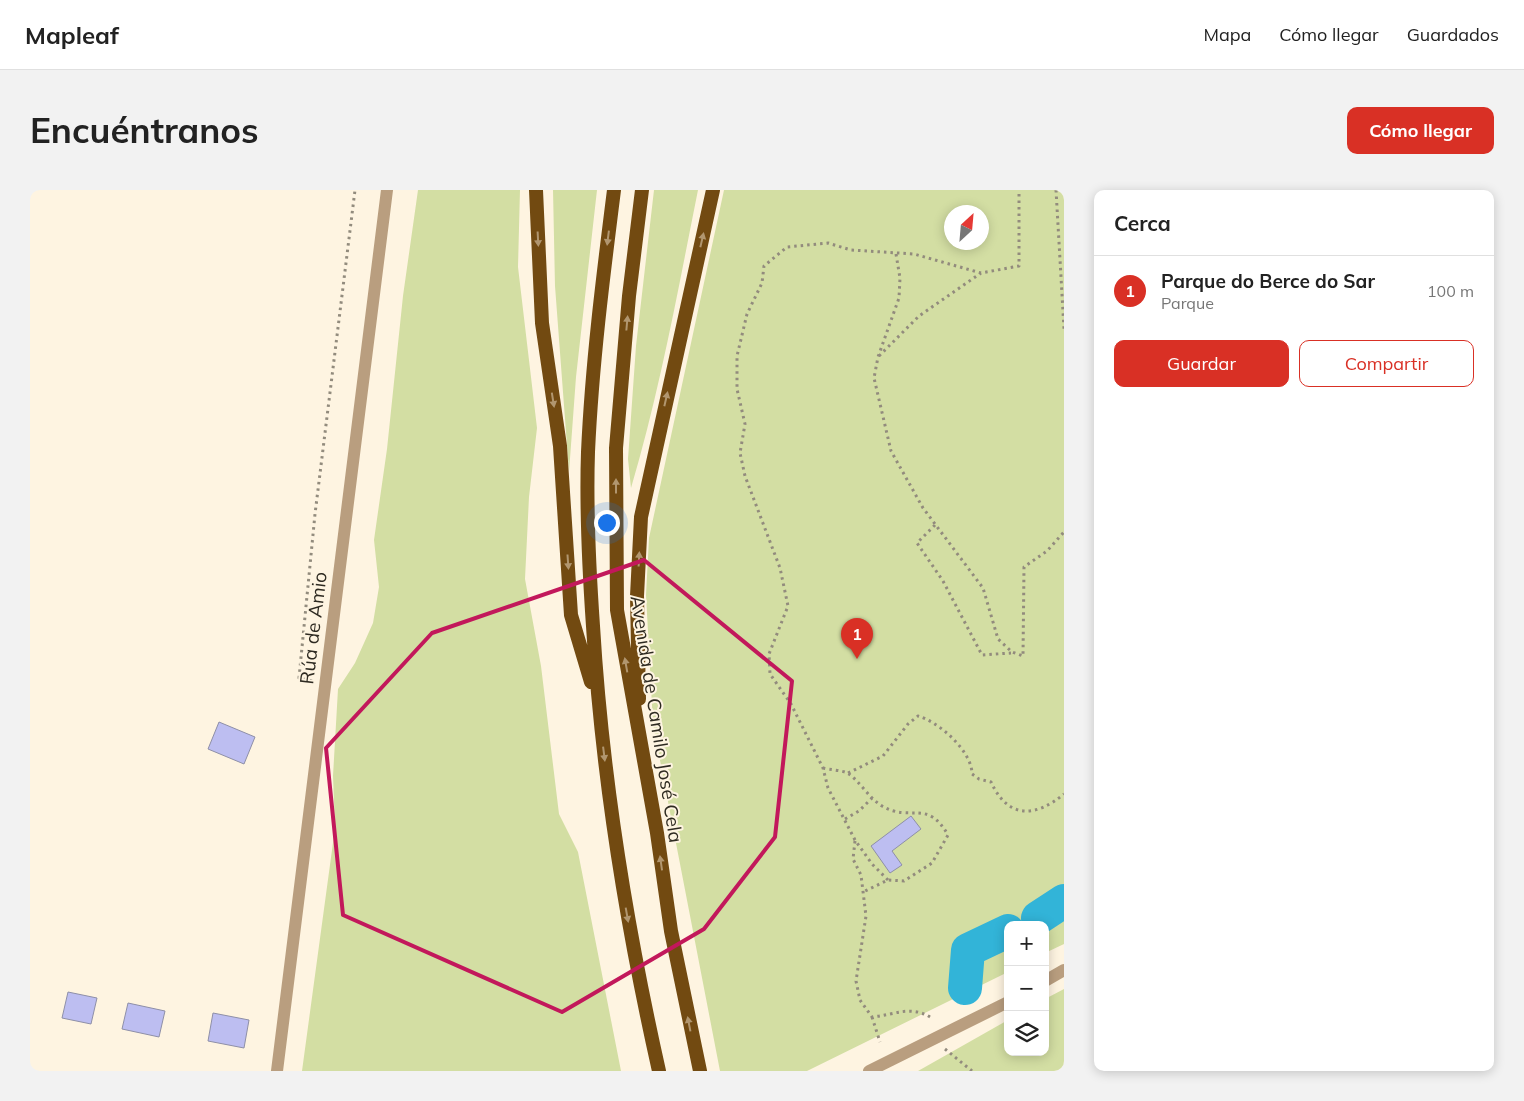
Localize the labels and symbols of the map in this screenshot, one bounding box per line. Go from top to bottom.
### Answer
north arrow [944,205,989,250]
one-way arrow [534,231,542,247]
one-way arrow [604,231,612,247]
one-way arrow [698,233,706,248]
one-way arrow [623,315,631,331]
one-way arrow [662,391,670,406]
one-way arrow [550,393,558,409]
one-way arrow [612,477,620,493]
your location [594,510,620,536]
one-way arrow [635,550,643,566]
one-way arrow [564,554,572,570]
street label: Rúa de Amio [294,570,332,686]
street label: Avenida de Camilo José Cela [626,594,688,844]
pin: 1 [841,618,873,659]
one-way arrow [622,656,630,672]
one-way arrow [600,746,608,762]
one-way arrow [657,855,665,871]
one-way arrow [623,907,631,923]
one-way arrow [684,1015,692,1031]

